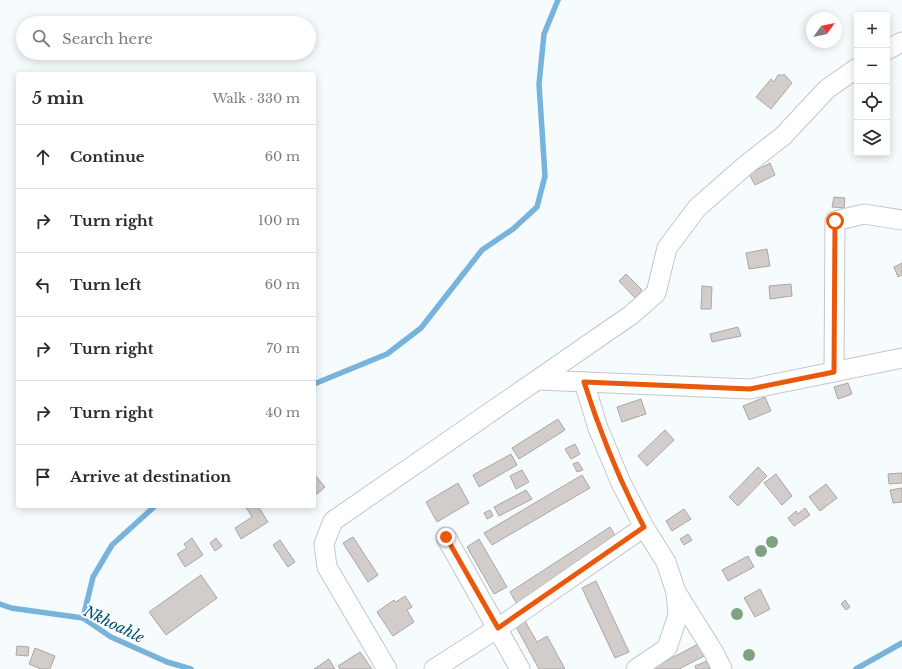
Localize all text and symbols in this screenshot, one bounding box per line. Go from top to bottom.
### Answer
north arrow [806,12,842,48]
map controls [854,12,890,156]
button: + [854,12,890,48]
search box [16,16,316,60]
icon: search [30,27,52,49]
text: Search here [62,29,153,48]
button: − [854,48,890,84]
button: locate [854,84,890,120]
text: 5 min [32,88,84,109]
text: Walk · 330 m [212,90,300,107]
button: layers [854,120,890,156]
icon: ahead [32,146,54,168]
text: Continue [70,147,145,166]
text: 60 m [265,148,300,165]
icon: right [32,210,54,232]
text: Turn right [70,211,153,230]
text: 100 m [258,212,300,229]
route start [826,212,844,230]
icon: left [32,274,54,296]
text: Turn left [70,275,141,294]
text: 60 m [265,276,300,293]
icon: right [32,338,54,360]
text: Turn right [70,339,153,358]
text: 70 m [267,340,300,357]
icon: right [32,402,54,424]
text: Turn right [70,403,153,422]
text: 40 m [265,404,300,421]
icon: arrive [32,466,54,488]
text: Arrive at destination [70,467,231,486]
route end [437,528,455,546]
water label: Nkhoahle [80,601,147,647]

